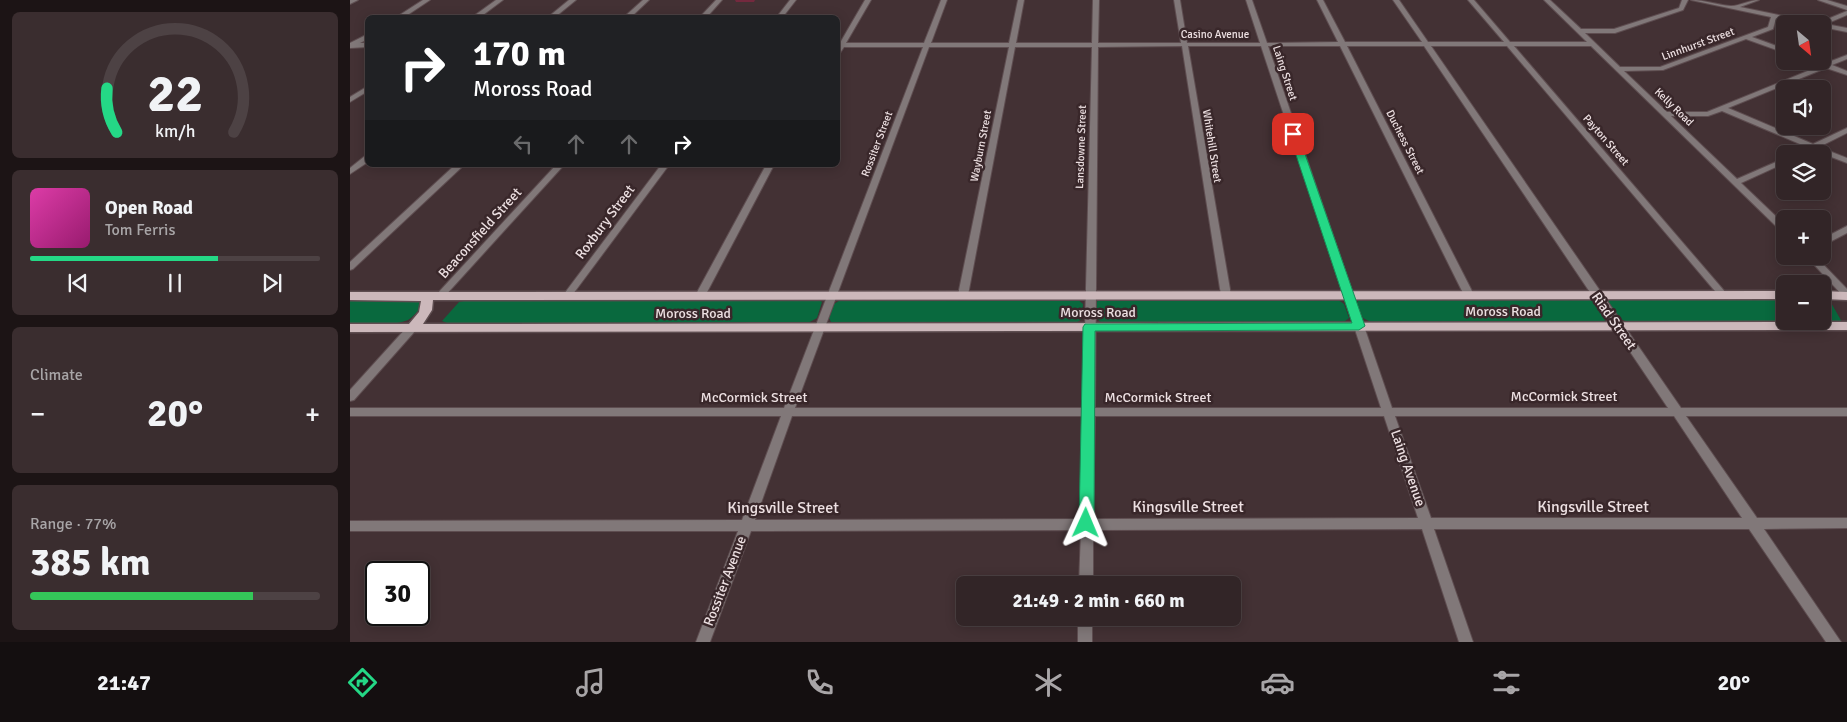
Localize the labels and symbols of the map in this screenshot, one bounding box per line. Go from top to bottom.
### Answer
north arrow [1776,15,1831,70]
street label: Linnhurst Street [1660,25,1736,63]
street label: Casino Avenue [1181,28,1249,41]
street label: Laing Street [1270,44,1300,102]
street label: Kelly Road [1652,85,1696,129]
street label: Lansdowne Street [1073,105,1089,189]
street label: Whitehill Street [1200,108,1224,184]
street label: Duchess Street [1383,108,1427,176]
street label: Rossiter Street [859,109,896,179]
street label: Wayburn Street [968,109,994,183]
street label: Payton Street [1580,112,1632,168]
pin [1272,113,1314,155]
street label: Roxbury Street [572,182,638,262]
street label: Beaconsfield Street [435,184,525,282]
street label: Riad Street [1588,289,1640,353]
street label: Moross Road [1465,303,1541,320]
street label: Moross Road [1060,304,1136,321]
street label: Moross Road [655,305,731,322]
street label: McCormick Street [1511,388,1618,405]
street label: McCormick Street [701,389,808,406]
street label: McCormick Street [1105,389,1212,406]
street label: Laing Avenue [1387,427,1429,509]
position arrow [1059,496,1111,548]
street label: Kingsville Street [1132,497,1244,517]
street label: Kingsville Street [1537,497,1649,517]
street label: Kingsville Street [727,498,839,518]
street label: Rossiter Avenue [700,533,750,629]
speed limit sign: 30 [365,561,430,626]

